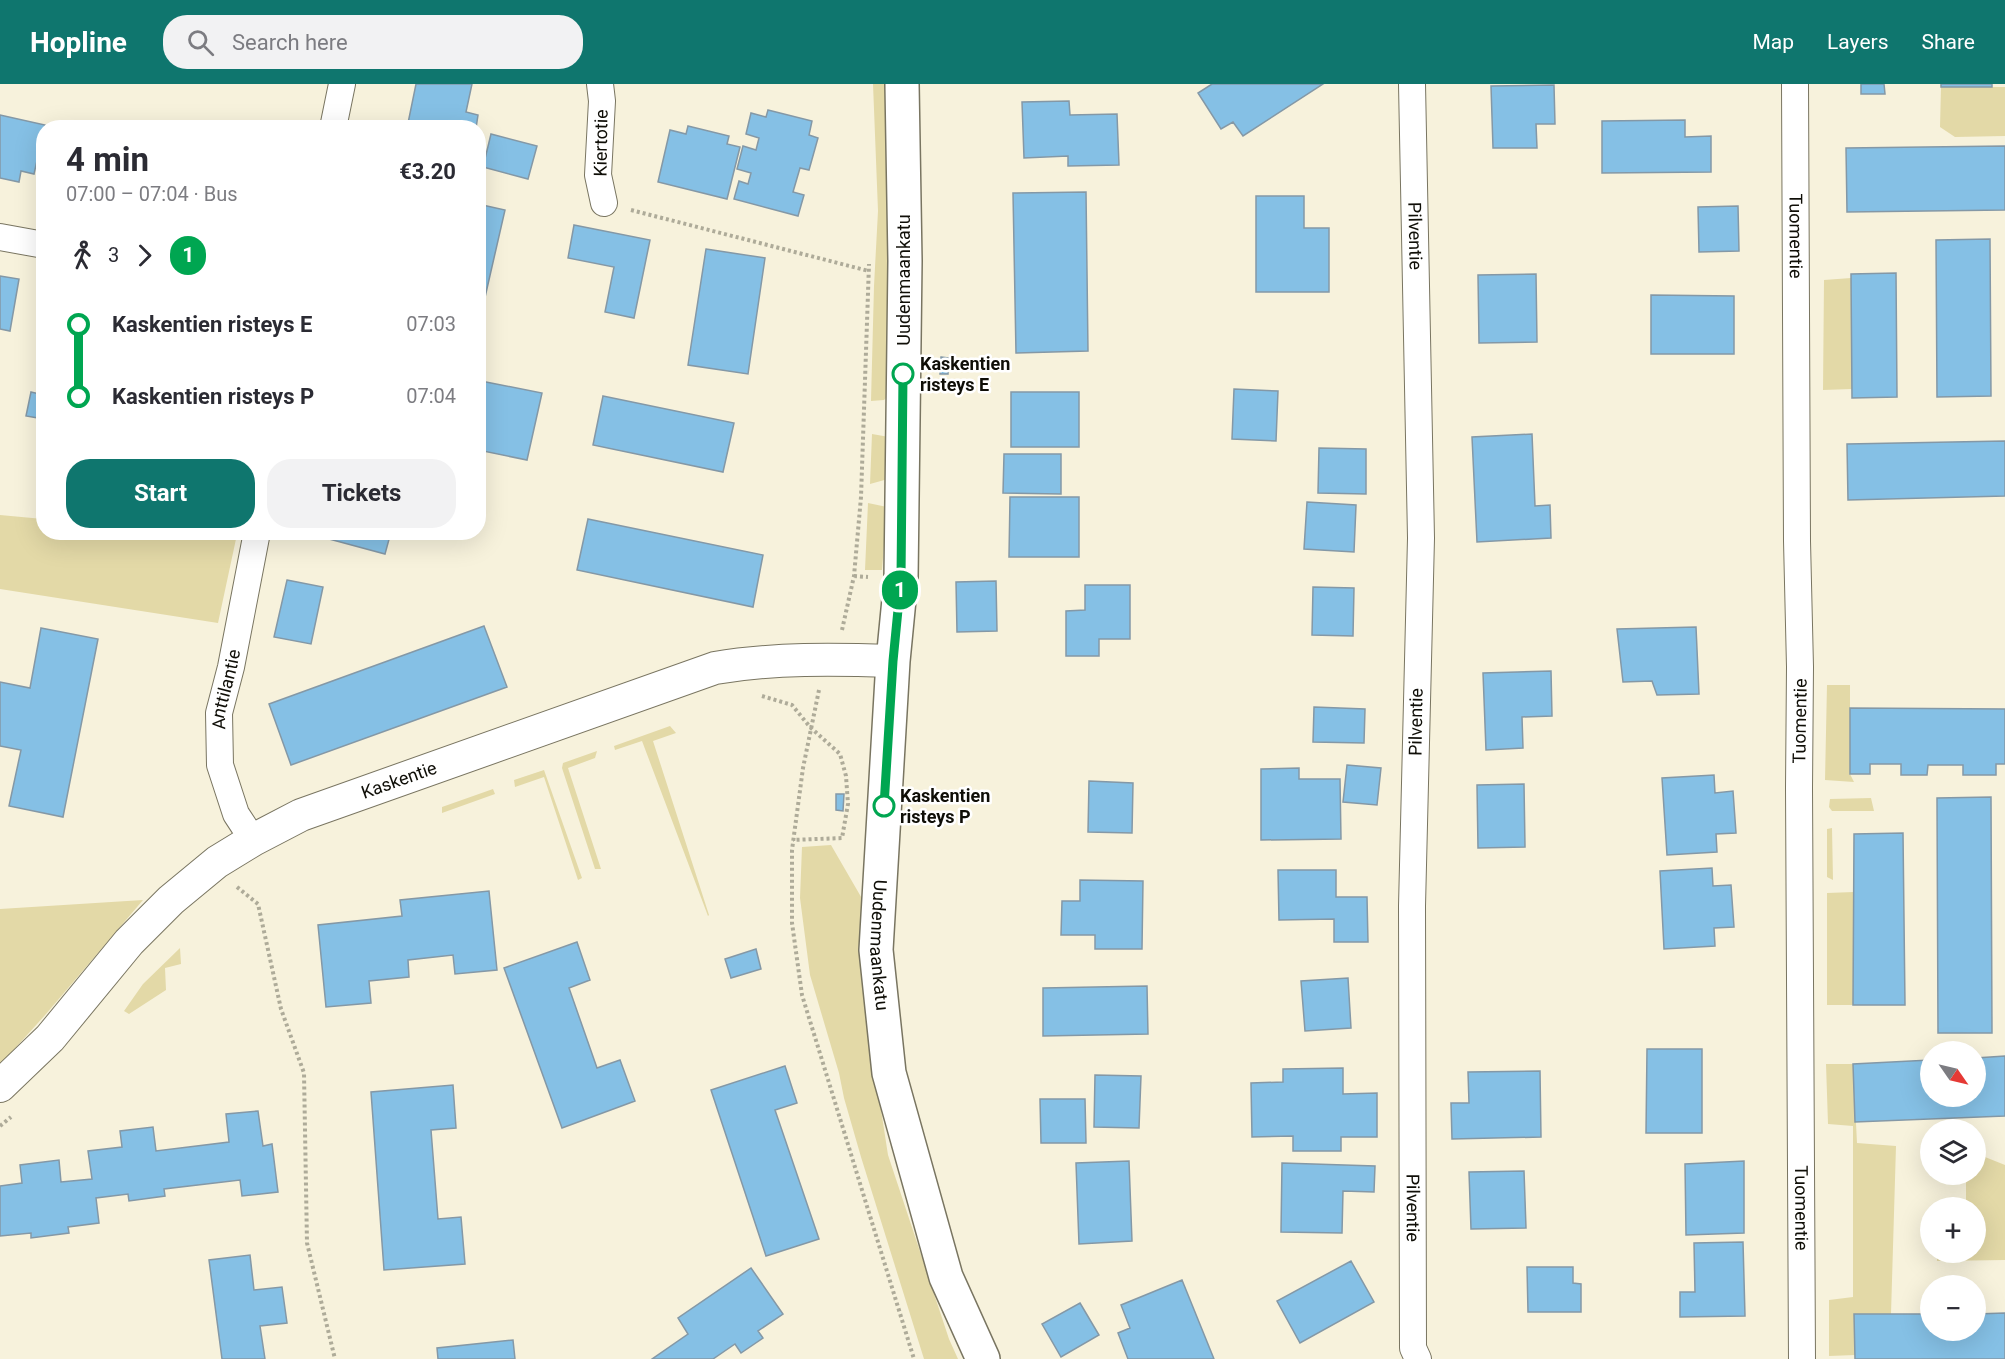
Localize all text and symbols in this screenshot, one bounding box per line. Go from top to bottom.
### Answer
search box [163,15,583,69]
text: Hopline [30,26,127,59]
icon: search [184,26,217,59]
text: Search here [232,30,348,55]
text: Map [1752,30,1794,54]
text: Layers [1827,30,1888,54]
text: Share [1921,30,1975,54]
street label: Kiertotie [589,109,612,177]
text: 4 min [66,140,149,179]
text: €3.20 [399,159,456,184]
text: 07:00 – 07:04 · Bus [66,182,238,206]
street label: Tuomentie [1785,193,1807,279]
street label: Pilventie [1404,202,1427,270]
street label: Uudenmaankatu [893,214,914,346]
icon: walk [66,239,99,272]
icon: forward [128,239,161,272]
text: 3 [108,243,119,267]
text: 1 [182,243,194,267]
text: Kaskentien risteys E [112,312,312,337]
text: 07:03 [406,312,456,336]
place label: Kaskentien risteys E [920,353,1010,395]
marker: Kaskentien risteys E [892,363,914,385]
text: Kaskentien risteys P [112,384,314,409]
text: 07:04 [406,384,456,408]
button: Start [66,459,255,528]
button: Tickets [267,459,456,528]
line badge: 1 [880,570,920,610]
text: 1 [894,578,906,602]
street label: Anttilantie [207,647,244,730]
street label: Tuomentie [1788,678,1811,764]
street label: Pilventie [1404,688,1427,756]
street label: Kaskentie [358,757,439,803]
place label: Kaskentien risteys P [900,785,990,827]
marker: Kaskentien risteys P [873,795,895,817]
street label: Uudenmaankatu [866,879,893,1011]
north arrow [1920,1041,1986,1107]
map controls [1920,1041,1986,1341]
button: layers [1920,1119,1986,1185]
street label: Tuomentie [1791,1165,1812,1251]
street label: Pilventie [1403,1174,1424,1242]
button: + [1920,1197,1986,1263]
button: − [1920,1275,1986,1341]

